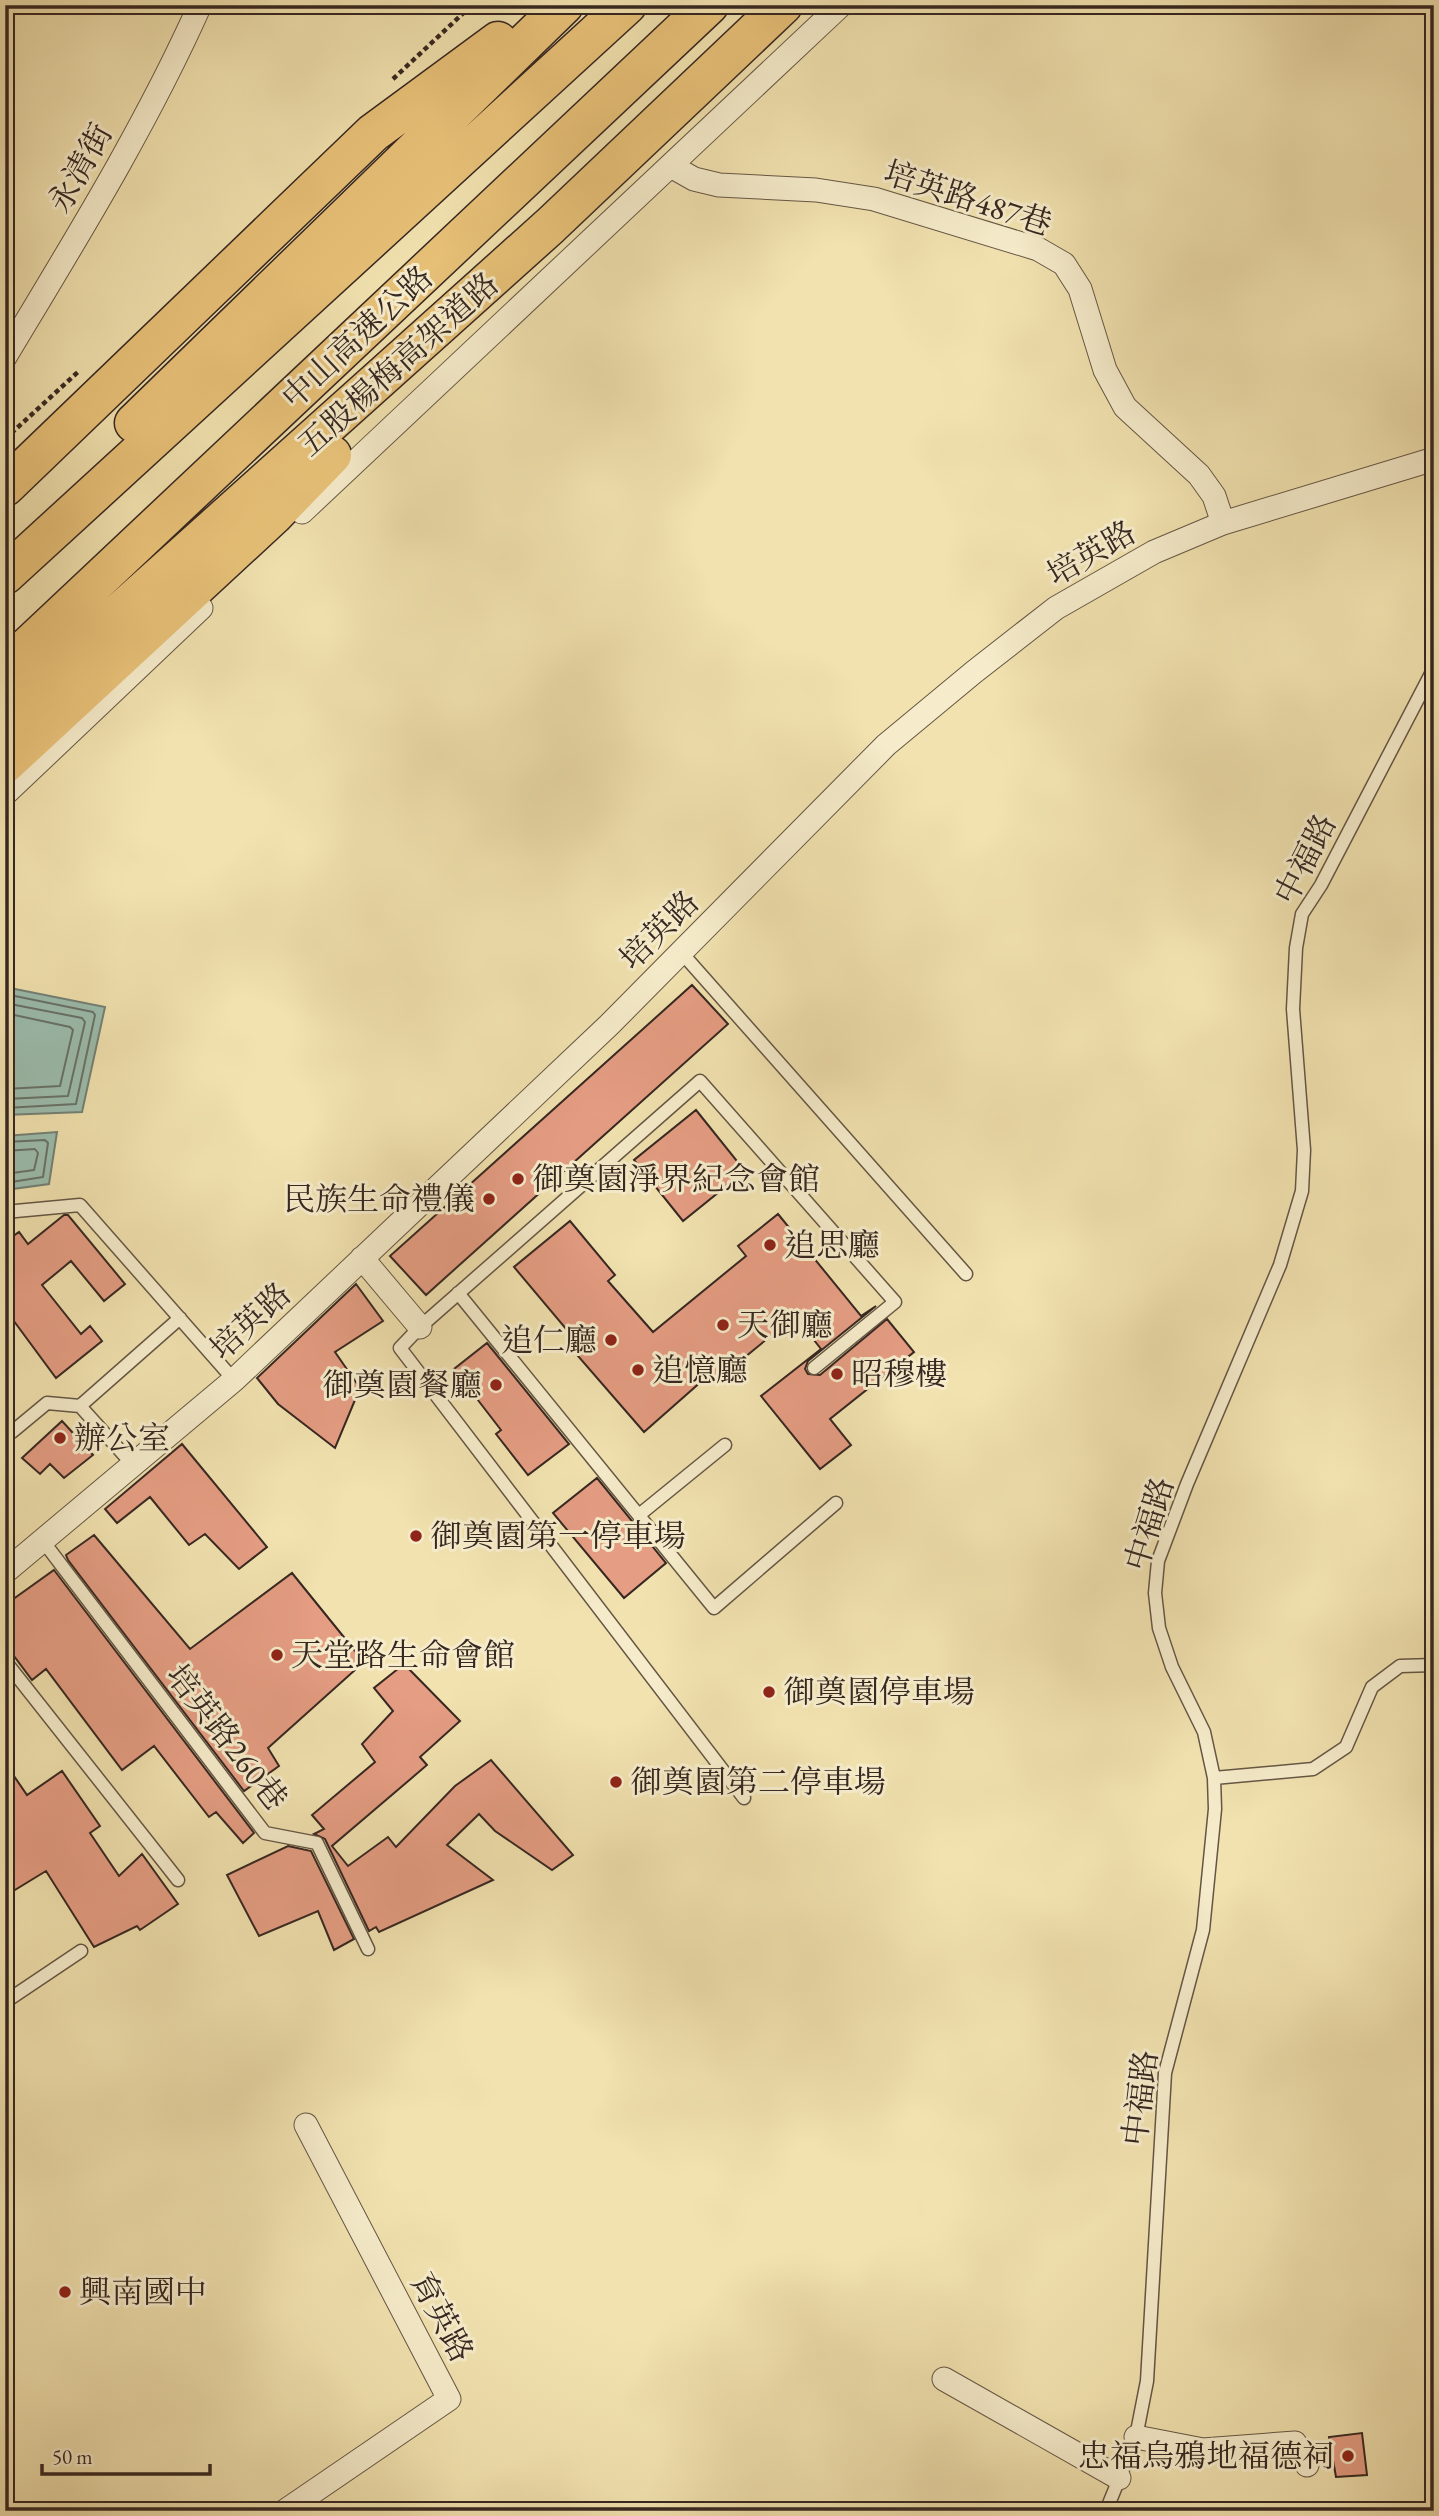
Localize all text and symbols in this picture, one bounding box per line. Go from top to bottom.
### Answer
street label: 永清街 [38,116,122,220]
street label: 培英路487巷 [879,151,1057,245]
street label: 中山高速公路 [272,256,442,418]
street label: 五股楊梅高架道路 [289,263,507,465]
street label: 培英路 [1039,511,1143,595]
street label: 中福路 [1264,807,1346,911]
street label: 培英路 [610,881,708,979]
place label: 御奠園淨界紀念會館 [532,1158,820,1200]
marker: 御奠園淨界紀念會館 [510,1171,526,1187]
place label: 民族生命禮儀 [283,1178,475,1220]
marker: 民族生命禮儀 [481,1191,497,1207]
place label: 追思廳 [784,1224,880,1266]
marker: 追思廳 [762,1237,778,1253]
street label: 培英路 [201,1273,299,1369]
place label: 天御廳 [737,1304,833,1346]
marker: 天御廳 [715,1317,731,1333]
place label: 追仁廳 [501,1319,597,1361]
marker: 追仁廳 [603,1332,619,1348]
place label: 追憶廳 [652,1349,748,1391]
place label: 昭穆樓 [851,1353,947,1395]
marker: 追憶廳 [630,1362,646,1378]
place label: 御奠園餐廳 [322,1364,482,1406]
marker: 昭穆樓 [829,1366,845,1382]
marker: 御奠園餐廳 [488,1377,504,1393]
place label: 辦公室 [74,1417,170,1459]
marker: 辦公室 [52,1430,68,1446]
street label: 中福路 [1115,1472,1183,1576]
place label: 御奠園第一停車場 [430,1515,686,1557]
marker: 御奠園第一停車場 [408,1528,424,1544]
place label: 天堂路生命會館 [291,1634,515,1676]
marker: 天堂路生命會館 [269,1647,285,1663]
street label: 培英路260巷 [157,1655,297,1819]
place label: 御奠園停車場 [783,1671,975,1713]
marker: 御奠園停車場 [761,1684,777,1700]
place label: 御奠園第二停車場 [630,1761,886,1803]
marker: 御奠園第二停車場 [608,1774,624,1790]
street label: 中福路 [1113,2048,1167,2148]
street label: 育英路 [401,2265,483,2369]
place label: 興南國中 [79,2271,207,2313]
marker: 興南國中 [57,2284,73,2300]
scale bar [42,2432,210,2476]
place label: 忠福烏鴉地福德祠 [1078,2435,1334,2477]
text: 50 m [52,2443,93,2470]
marker: 忠福烏鴉地福德祠 [1340,2448,1356,2464]

